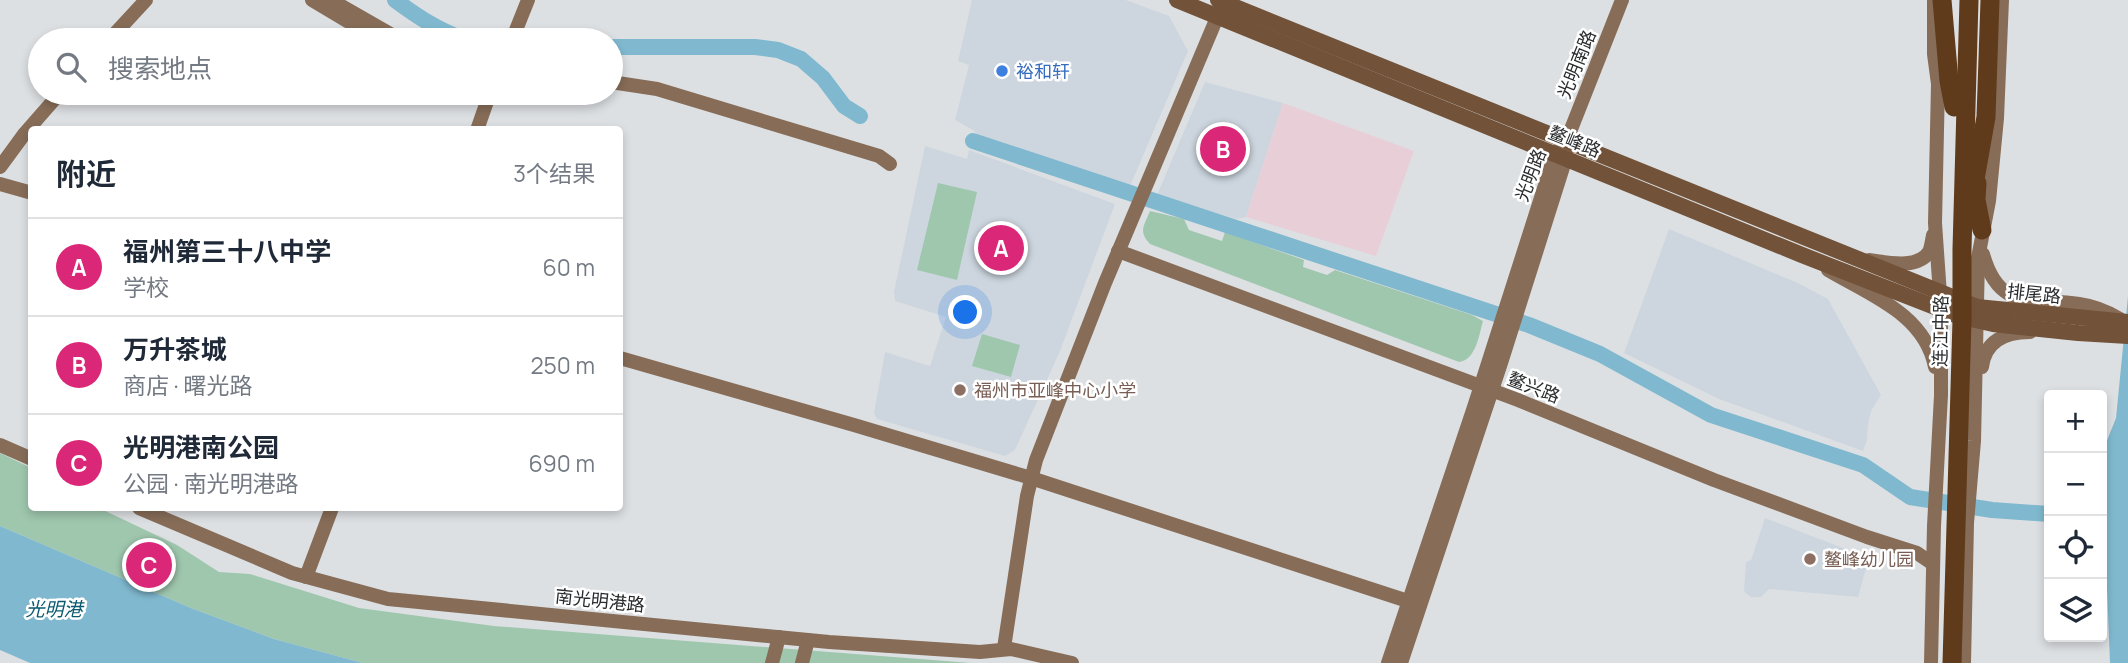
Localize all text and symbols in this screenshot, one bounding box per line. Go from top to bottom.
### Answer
street label: 光明南路 [1551,26,1601,102]
search box [28,28,623,105]
icon: search [52,48,90,86]
text: 搜索地点 [108,50,212,86]
place label: 裕和轩 [1016,59,1070,83]
marker: 裕和轩 [994,63,1010,79]
street label: 鳌峰路 [1545,120,1605,162]
pin: B [1200,123,1246,175]
street label: 光明路 [1509,145,1551,205]
text: 附近 [56,153,116,194]
text: 3个结果 [513,157,595,189]
pin: A [978,222,1024,274]
text: 福州第三十八中学 [123,233,331,269]
text: A [71,251,87,283]
text: 60 m [543,251,595,283]
text: 学校 [123,271,169,303]
street label: 排尾路 [2006,278,2062,308]
your location [948,295,982,329]
street label: 连江中路 [1927,295,1953,367]
text: 万升茶城 [123,331,227,367]
text: B [72,349,86,381]
text: 250 m [530,349,595,381]
street label: 鳌兴路 [1504,366,1564,408]
text: 商店 · 曙光路 [123,369,252,401]
place label: 福州市亚峰中心小学 [974,378,1136,402]
marker: 福州市亚峰中心小学 [952,382,968,398]
map controls [2044,390,2107,642]
button: + [2044,390,2107,453]
text: 光明港南公园 [123,429,279,465]
text: C [71,447,88,479]
text: 690 m [529,447,595,479]
button: − [2044,453,2107,516]
text: 公园 · 南光明港路 [123,467,298,499]
button: locate [2044,516,2107,579]
pin: C [126,539,172,591]
place label: 鳌峰幼儿园 [1824,547,1914,571]
marker: 鳌峰幼儿园 [1802,551,1818,567]
button: layers [2044,579,2107,642]
street label: 南光明港路 [554,583,646,617]
water label: 光明港 [25,596,85,622]

